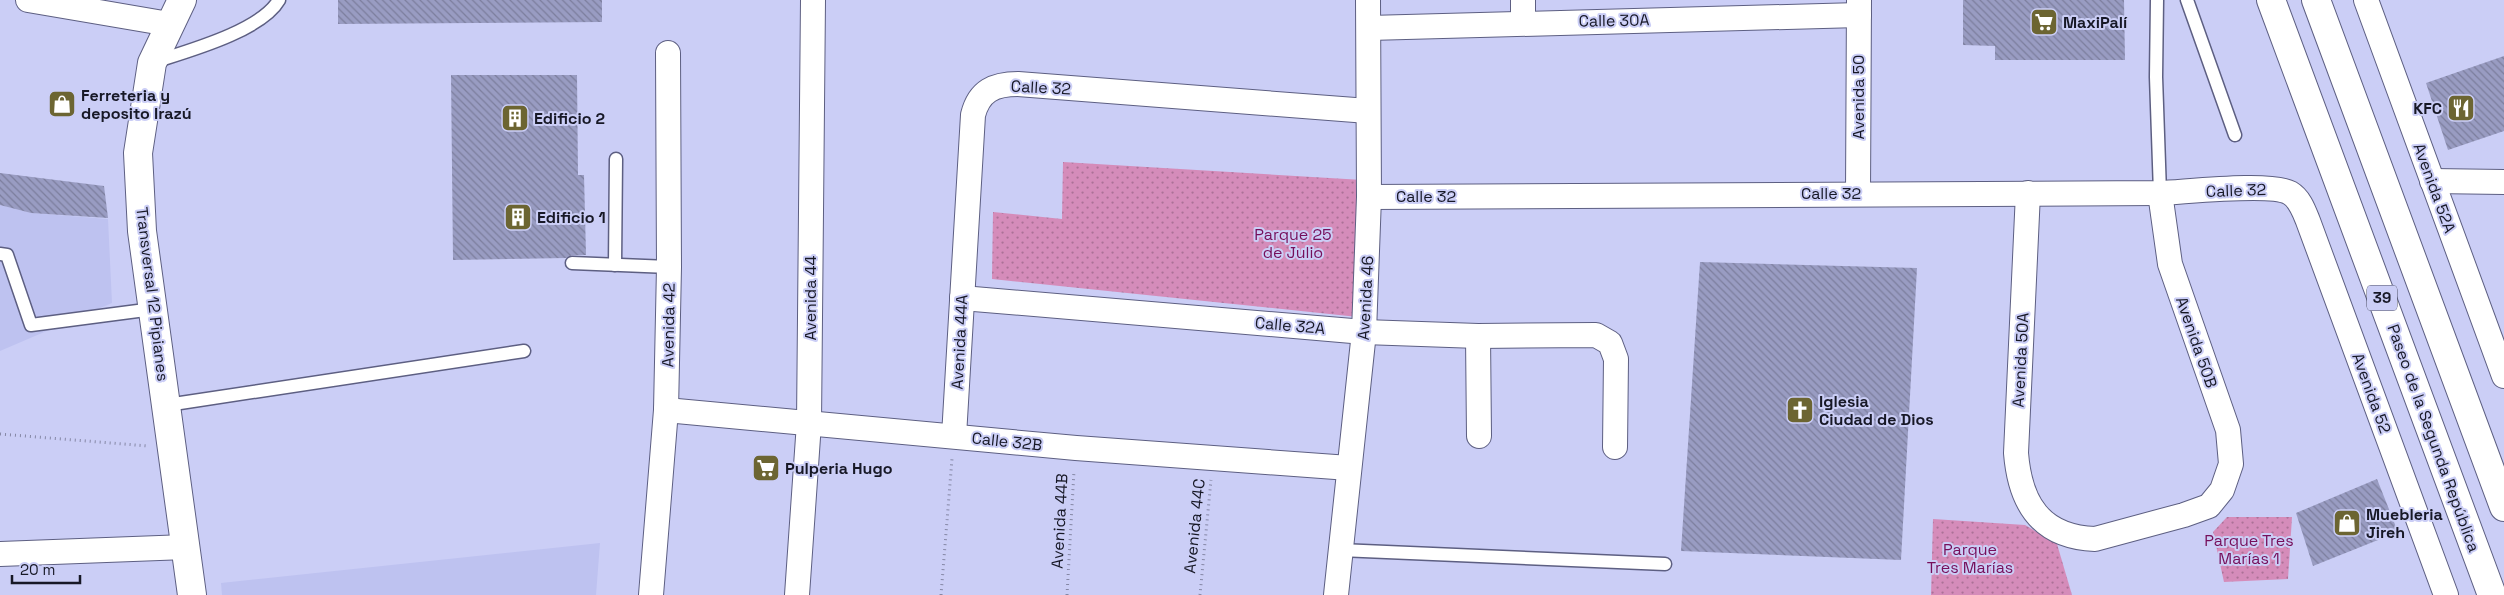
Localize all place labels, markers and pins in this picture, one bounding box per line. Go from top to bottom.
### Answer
supermarket icon: MaxiPalí [2029,7,2059,37]
place label: MaxiPalí [2063,12,2128,33]
place label: Ferreteria y deposito Irazú [81,85,192,124]
shop icon: Ferreteria y deposito Irazú [47,89,77,119]
restaurant icon: KFC [2446,93,2476,123]
place label: KFC [2413,98,2442,119]
building icon: Edificio 2 [500,103,530,133]
place label: Edificio 2 [534,108,605,129]
building icon: Edificio 1 [503,202,533,232]
place label: Edificio 1 [537,207,606,228]
place label: Iglesia Ciudad de Dios [1819,391,1934,430]
church icon: Iglesia Ciudad de Dios [1785,395,1815,425]
supermarket icon: Pulperia Hugo [751,453,781,483]
place label: Pulperia Hugo [785,458,893,479]
place label: Muebleria Jireh [2366,504,2443,543]
shop icon: Muebleria Jireh [2332,508,2362,538]

